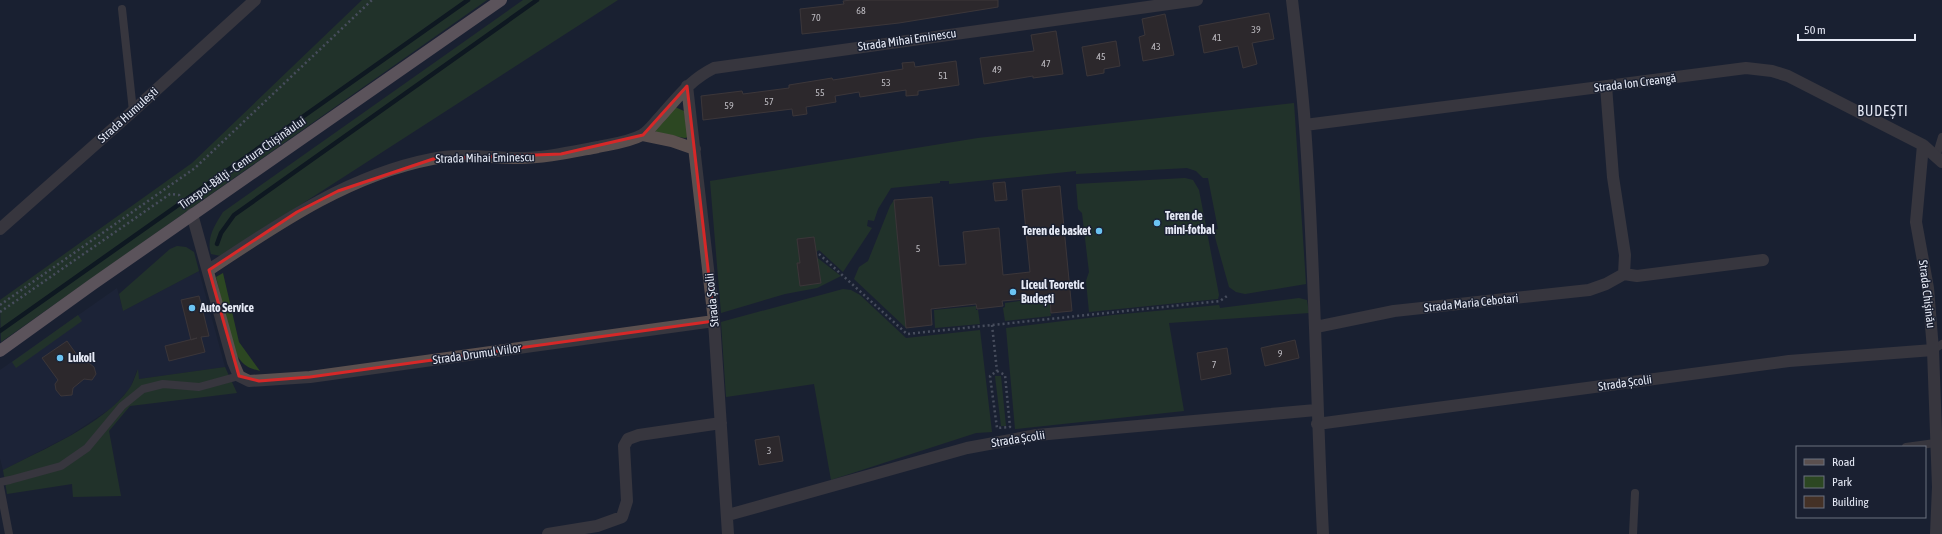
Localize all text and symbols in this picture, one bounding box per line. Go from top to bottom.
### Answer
house number: 68 [856,5,866,16]
house number: 70 [811,12,821,23]
scale bar [1798,16,1915,42]
text: 50 m [1804,23,1826,37]
house number: 39 [1251,24,1261,35]
street label: Strada Mihai Eminescu [857,26,957,54]
house number: 41 [1212,32,1222,43]
house number: 43 [1151,41,1161,52]
house number: 45 [1096,51,1106,62]
house number: 47 [1041,58,1051,69]
house number: 49 [992,64,1002,75]
house number: 51 [938,70,948,81]
street label: Strada Ion Creangă [1593,71,1677,95]
house number: 53 [881,77,891,88]
street label: Strada Humulești [95,84,161,146]
house number: 55 [815,87,825,98]
house number: 57 [764,96,774,107]
house number: 59 [724,100,734,111]
district label: BUDEȘTI [1857,103,1909,119]
street label: Tiraspol-Bălţi - Centura Chișinăului [176,114,308,212]
street label: Strada Mihai Eminescu [435,150,535,166]
place label: Teren de mini-fotbal [1165,209,1216,237]
marker: Teren de mini-fotbal [1152,218,1162,228]
place label: Teren de basket [1022,224,1092,238]
marker: Teren de basket [1094,226,1104,236]
house number: 5 [916,243,921,254]
street label: Strada Chișinău [1916,259,1938,329]
street label: Strada Școlii [702,272,722,328]
place label: Liceul Teoretic Budești [1021,278,1085,306]
marker: Liceul Teoretic Budești [1008,287,1018,297]
street label: Strada Maria Cebotari [1423,291,1519,315]
place label: Auto Service [199,301,254,315]
marker: Auto Service [187,303,197,313]
street label: Strada Drumul Viilor [432,341,523,367]
house number: 9 [1278,348,1283,359]
place label: Lukoil [68,351,96,365]
marker: Lukoil [55,353,65,363]
house number: 7 [1212,359,1217,370]
street label: Strada Școlii [1597,372,1653,394]
street label: Strada Școlii [990,428,1046,450]
house number: 3 [767,445,772,456]
legend [1796,446,1926,518]
text: Road [1832,455,1855,469]
text: Park [1832,475,1853,489]
text: Building [1832,495,1870,509]

